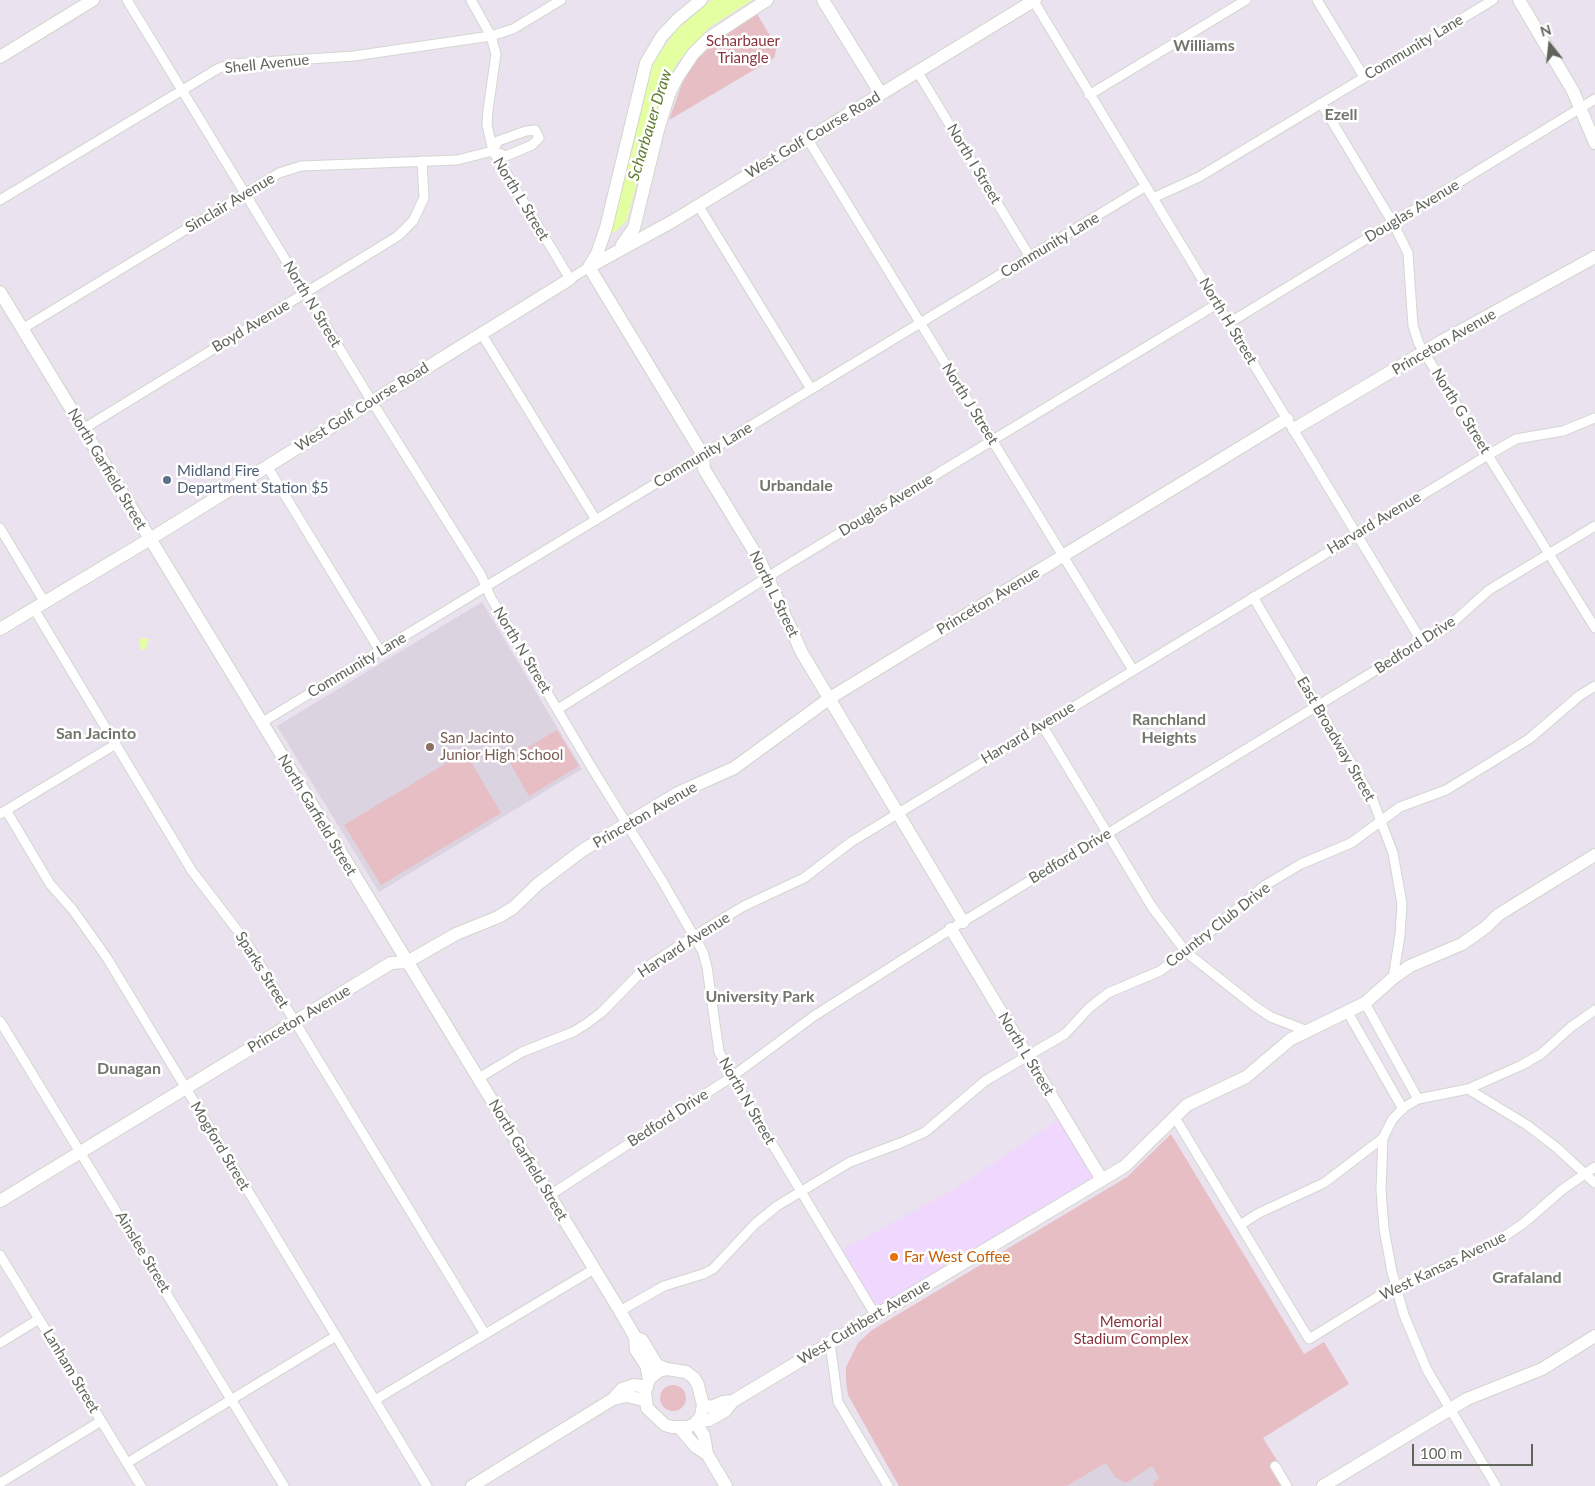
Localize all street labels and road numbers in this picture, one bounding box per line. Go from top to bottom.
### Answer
street label: Community Lane [1361,11,1467,83]
street label: Shell Avenue [224,51,310,77]
street label: West Golf Course Road [742,88,884,182]
street label: North I Street [943,121,1005,207]
street label: North L Street [489,154,553,244]
street label: Sinclair Avenue [182,169,278,237]
street label: Douglas Avenue [1362,176,1462,246]
street label: Community Lane [997,209,1103,281]
street label: North N Street [279,258,345,350]
street label: North H Street [1195,275,1261,367]
street label: Boyd Avenue [209,296,293,356]
street label: Princeton Avenue [1389,305,1499,379]
street label: West Golf Course Road [292,359,432,455]
street label: North J Street [938,360,1002,448]
street label: North G Street [1428,365,1494,457]
street label: North Garfield Street [64,405,150,533]
street label: Community Lane [650,419,756,491]
street label: Douglas Avenue [836,470,936,540]
street label: Harvard Avenue [1324,488,1424,558]
street label: North L Street [745,548,803,640]
street label: Princeton Avenue [933,563,1043,639]
street label: North N Street [489,604,555,696]
street label: Bedford Drive [1371,612,1459,678]
street label: Community Lane [304,629,410,701]
street label: East Broadway Street [1293,674,1379,804]
street label: Harvard Avenue [978,698,1078,768]
street label: North Garfield Street [274,751,360,879]
street label: Princeton Avenue [590,778,700,852]
street label: Bedford Drive [1026,824,1114,888]
street label: Country Club Drive [1162,879,1274,971]
street label: Harvard Avenue [635,909,733,981]
street label: Sparks Street [231,928,293,1012]
street label: Princeton Avenue [244,981,354,1057]
street label: North L Street [994,1009,1058,1099]
street label: North N Street [715,1054,779,1148]
street label: Bedford Drive [624,1085,712,1151]
street label: North Garfield Street [485,1096,571,1224]
street label: Mogford Street [186,1098,254,1194]
street label: Ainslee Street [112,1208,174,1296]
street label: West Kansas Avenue [1377,1228,1509,1304]
street label: West Cuthbert Avenue [795,1275,933,1369]
street label: Lanham Street [39,1326,103,1416]

